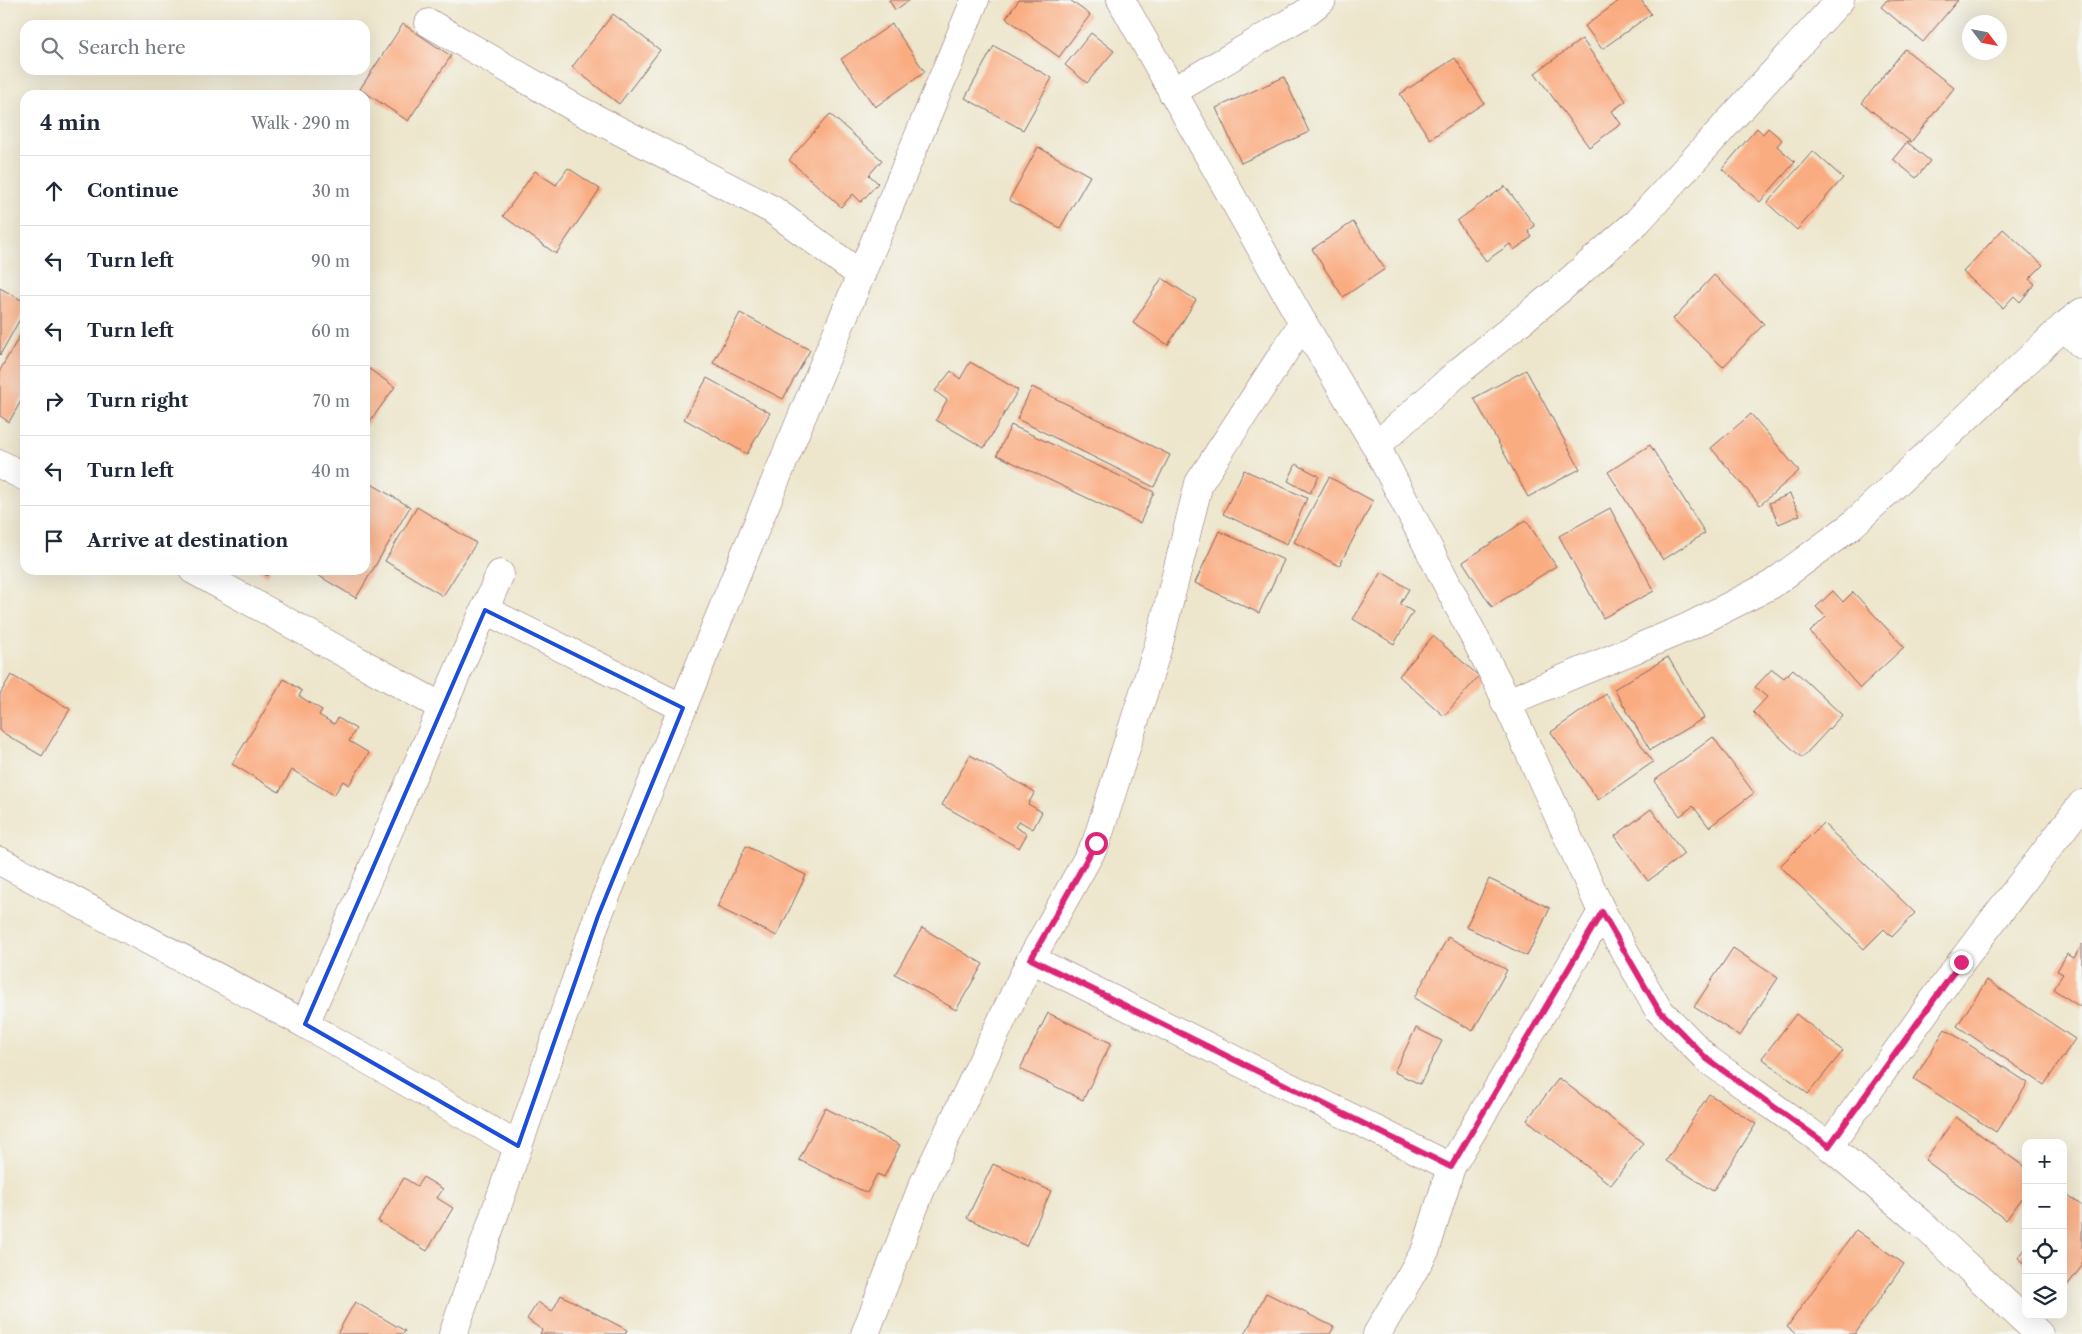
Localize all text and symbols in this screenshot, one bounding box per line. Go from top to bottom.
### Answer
north arrow [1962,15,2007,60]
search box [20,20,370,75]
icon: search [38,34,66,62]
text: Search here [78,36,186,59]
text: 4 min [40,110,101,135]
text: Walk · 290 m [251,113,350,133]
icon: ahead [40,177,68,205]
text: Continue [87,179,179,202]
text: 30 m [312,181,350,201]
icon: left [40,247,68,275]
text: Turn left [87,249,174,272]
text: 90 m [311,251,350,271]
icon: left [40,317,68,345]
text: Turn left [87,319,174,342]
text: 60 m [311,321,350,341]
icon: right [40,387,68,415]
text: Turn right [87,389,188,412]
text: 70 m [313,391,350,411]
icon: left [40,457,68,485]
text: Turn left [87,459,174,482]
text: 40 m [311,461,350,481]
icon: arrive [40,527,68,555]
text: Arrive at destination [87,529,288,552]
route start [1085,832,1108,855]
route end [1950,951,1973,974]
map controls [2022,1139,2067,1319]
button: + [2022,1139,2067,1184]
button: − [2022,1184,2067,1229]
button: locate [2022,1229,2067,1274]
button: layers [2022,1274,2067,1319]

